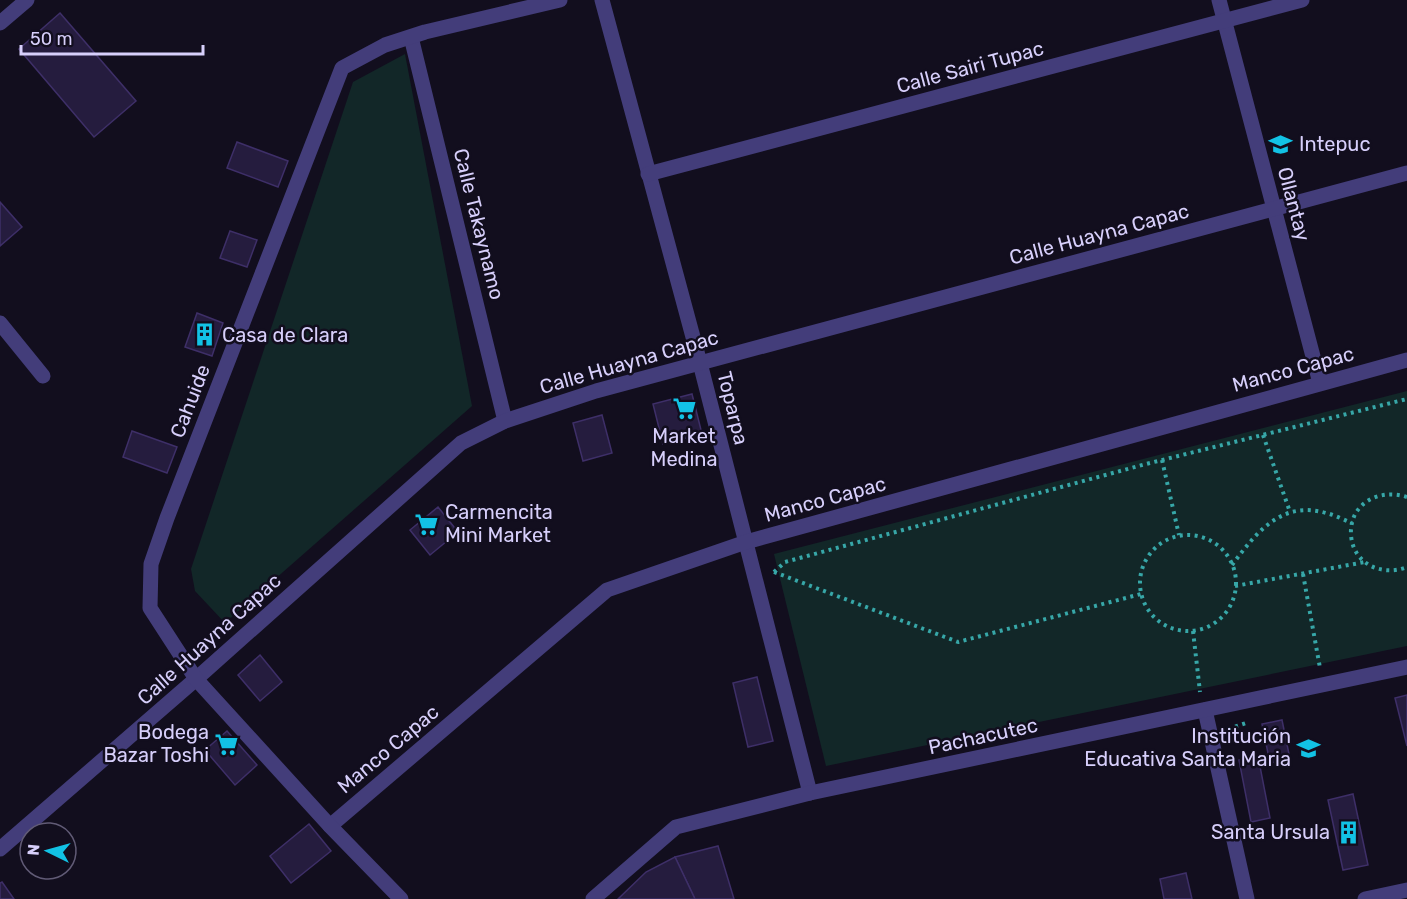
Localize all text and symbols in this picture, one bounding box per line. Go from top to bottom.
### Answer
scale bar [21,18,202,56]
text: 50 m [30,28,73,50]
street label: Calle Sairi Tupac [894,36,1046,98]
school or university icon: Intepuc [1268,131,1294,157]
place label: Intepuc [1299,132,1370,156]
street label: Calle Takaynamo [449,146,509,302]
street label: Ollantay [1273,164,1315,244]
street label: Calle Huayna Capac [1007,198,1191,270]
building icon: Casa de Clara [191,322,217,348]
place label: Casa de Clara [222,323,348,347]
street label: Calle Huayna Capac [537,325,721,399]
street label: Manco Capac [1230,341,1356,397]
street label: Cahuide [165,361,215,441]
street label: Toparpa [712,369,754,447]
supermarket icon: Market Medina [671,395,697,421]
place label: Market Medina [651,424,717,471]
street label: Manco Capac [762,471,888,527]
place label: Carmencita Mini Market [445,500,553,547]
supermarket icon: Carmencita Mini Market [414,511,440,537]
street label: Calle Huayna Capac [132,568,286,710]
street label: Manco Capac [332,700,444,798]
street label: Pachacutec [926,713,1040,759]
place label: Bodega Bazar Toshi [103,720,209,767]
place label: Institución Educativa Santa Maria [1084,724,1291,771]
supermarket icon: Bodega Bazar Toshi [214,731,240,757]
school or university icon: Institución Educativa Santa Maria [1296,735,1322,761]
building icon: Santa Ursula [1335,819,1361,845]
place label: Santa Ursula [1211,820,1330,844]
north arrow [18,821,78,881]
text: N [24,843,44,856]

